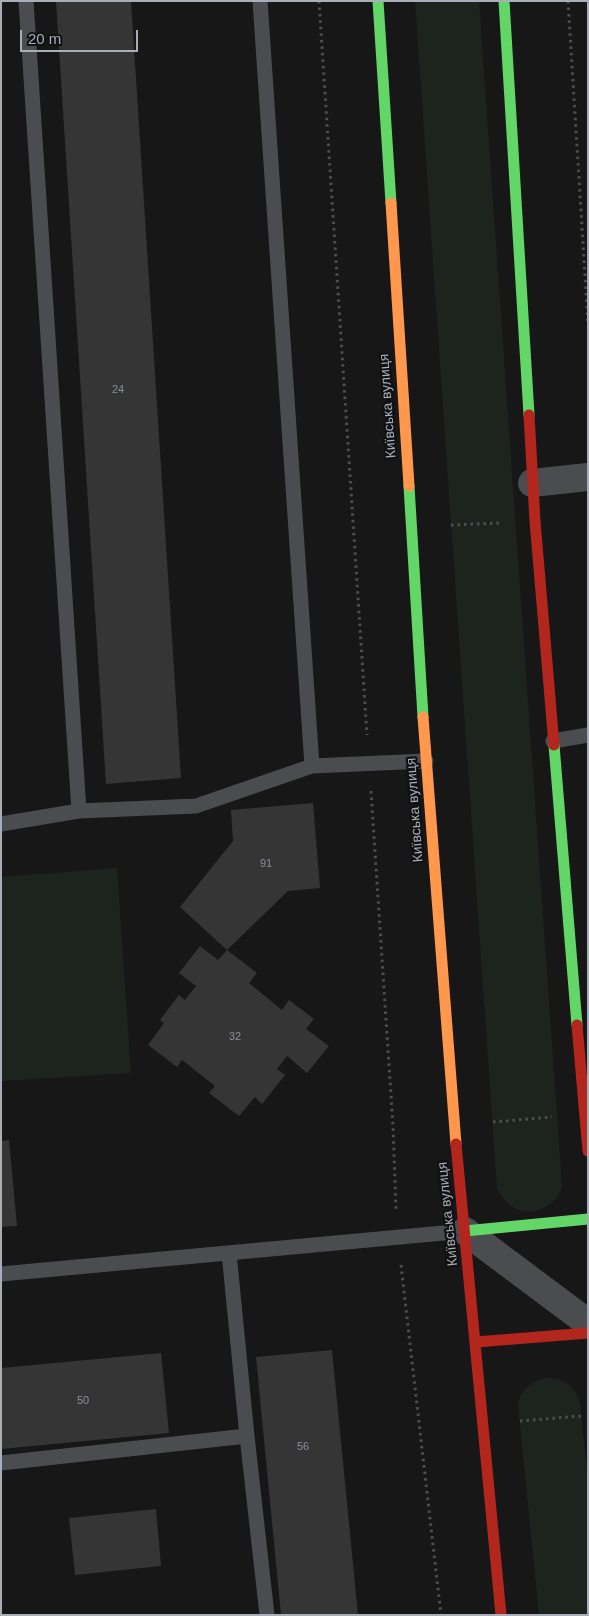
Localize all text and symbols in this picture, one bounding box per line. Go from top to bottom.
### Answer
scale bar [22,20,140,52]
text: 20 m [28,30,61,47]
street label: Київська вулиця [376,353,400,459]
house number: 24 [112,383,124,397]
street label: Київська вулиця [403,757,427,863]
house number: 91 [260,857,272,871]
house number: 32 [229,1030,241,1044]
street label: Київська вулиця [434,1161,462,1267]
house number: 50 [77,1394,89,1408]
house number: 56 [297,1440,309,1454]

